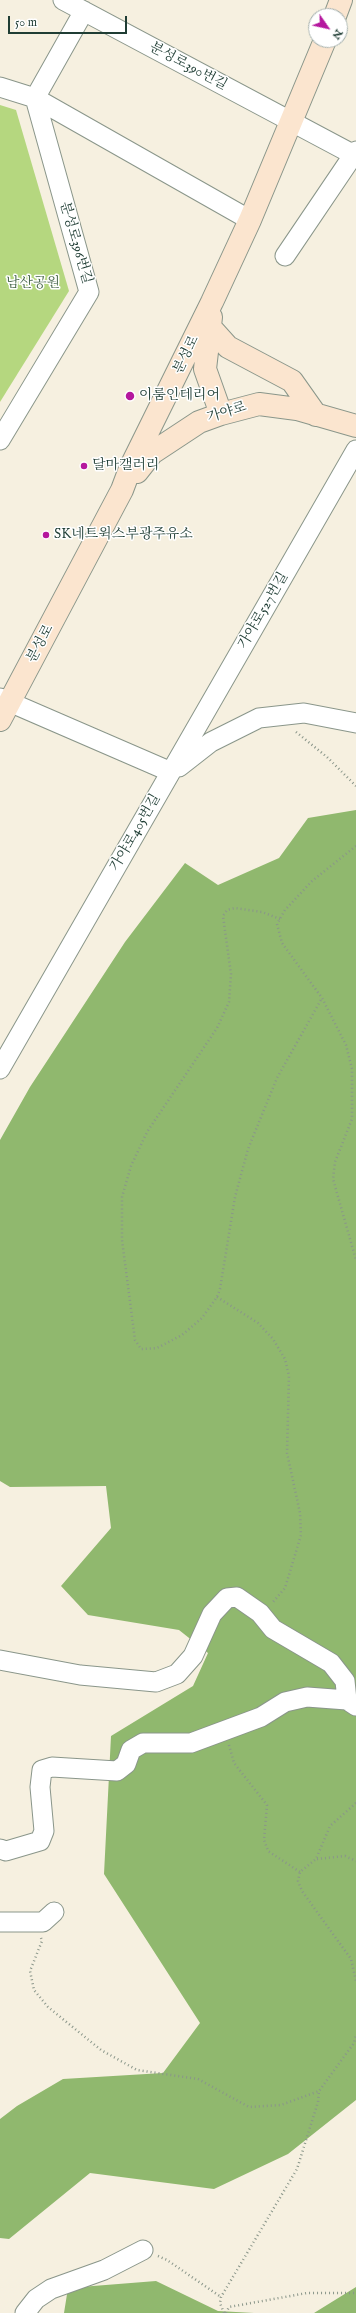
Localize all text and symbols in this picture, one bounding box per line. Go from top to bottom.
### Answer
scale bar [10,8,129,34]
north arrow [308,8,348,48]
text: 50 m [15,15,37,30]
text: N [329,26,346,42]
street label: 분성로390번길 [146,39,230,95]
street label: 분성로396번길 [55,200,95,286]
park label: 남산공원 [6,276,60,292]
street label: 분성로 [171,333,203,377]
place label: 이룸인테리어 [139,388,220,404]
marker: 이룸인테리어 [124,390,136,402]
street label: 가야로 [205,399,249,427]
place label: 달마갤러리 [92,458,160,474]
marker: 달마갤러리 [79,461,89,471]
place label: SK네트윅스부광주유소 [54,527,193,543]
marker: SK네트윅스부광주유소 [41,530,51,540]
street label: 가야로527번길 [235,570,293,652]
street label: 분성로 [24,622,58,666]
street label: 가야로405번길 [107,791,165,875]

